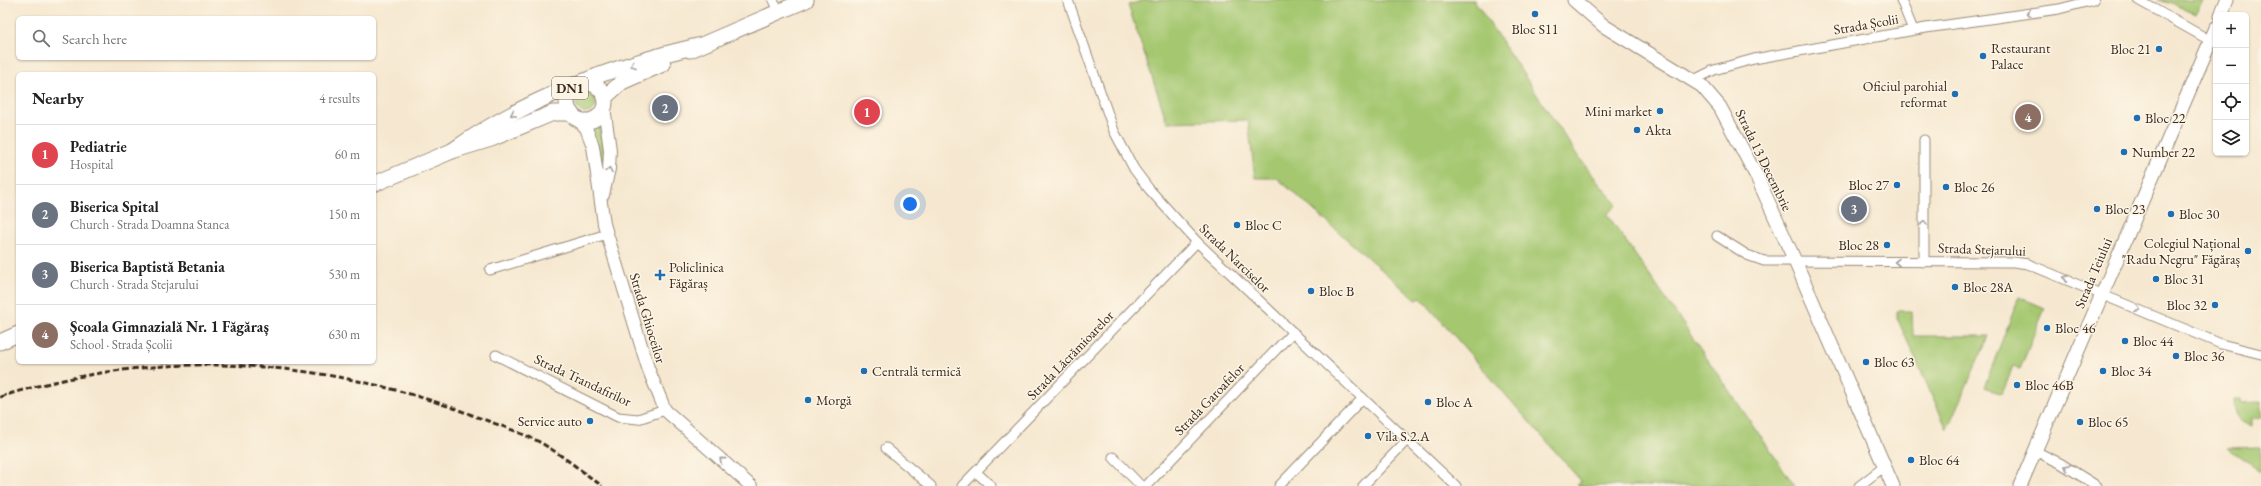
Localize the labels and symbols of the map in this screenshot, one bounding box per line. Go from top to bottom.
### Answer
one-way arrow [2026,8,2032,17]
marker: Bloc S11 [1530,9,1540,19]
street label: Strada Școlii [1832,9,1900,39]
place label: Bloc S11 [1512,20,1558,38]
place label: Restaurant Palace [1991,39,2051,73]
place label: Bloc 21 [2111,40,2151,58]
marker: Bloc 21 [2154,44,2164,54]
marker: Restaurant Palace [1978,51,1988,61]
one-way arrow [630,60,637,68]
road number: DN1 [552,77,588,99]
place label: Oficiul parohial reformat [1863,77,1948,111]
marker: Oficiul parohial reformat [1950,89,1960,99]
pin: 2 [652,93,678,123]
pin: 1 [854,97,880,127]
place label: Mini market [1585,102,1653,120]
pin: 4 [2015,102,2041,132]
marker: Mini market [1655,106,1665,116]
street label: Strada 13 Decembrie [1732,106,1797,214]
one-way arrow [510,109,517,117]
place label: Bloc 22 [2145,109,2186,127]
marker: Bloc 22 [2132,113,2142,123]
place label: Akta [1644,121,1672,139]
marker: Akta [1632,125,1642,135]
place label: Number 22 [2132,143,2195,161]
marker: Number 22 [2119,147,2129,157]
one-way arrow [604,167,613,173]
place label: Bloc 27 [1849,176,1889,194]
place label: Bloc 26 [1954,178,1995,196]
marker: Bloc 27 [1892,180,1902,190]
marker: Bloc 26 [1941,182,1951,192]
your location [900,194,920,214]
pin: 3 [1841,194,1867,224]
place label: Bloc 23 [2105,200,2146,218]
marker: Bloc 23 [2092,204,2102,214]
place label: Bloc 30 [2179,205,2220,223]
marker: Bloc 30 [2166,209,2176,219]
place label: Bloc C [1245,216,1282,234]
street label: Strada Narciselor [1196,220,1275,297]
marker: Bloc C [1232,220,1242,230]
one-way arrow [1920,220,1928,226]
street label: Strada Teiului [2070,234,2116,311]
place label: Colegiul Național "Radu Negru" Făgăraș [2122,234,2241,268]
place label: Bloc 28 [1839,236,1879,254]
street label: Strada Stejarului [1938,238,2027,260]
marker: Bloc 28 [1882,240,1892,250]
marker: Colegiul Național "Radu Negru" Făgăraș [2243,246,2253,256]
place label: Policlinica Făgăraș [669,258,724,292]
one-way arrow [1894,258,1900,266]
marker: Policlinica Făgăraș [654,269,666,281]
place label: Bloc 31 [2164,270,2204,288]
street label: Strada Ghioceilor [626,271,670,366]
marker: Bloc 31 [2151,274,2161,284]
one-way arrow [2062,275,2069,283]
place label: Bloc 28A [1963,278,2013,296]
place label: Bloc B [1319,282,1354,300]
marker: Bloc 28A [1950,282,1960,292]
marker: Bloc B [1306,286,1316,296]
place label: Bloc 32 [2167,296,2207,314]
marker: Bloc 32 [2210,300,2220,310]
one-way arrow [2133,304,2141,312]
street label: Strada Lăcrămioarelor [1023,306,1118,404]
place label: Bloc 46 [2055,319,2096,337]
marker: Bloc 46 [2042,323,2052,333]
place label: Bloc 44 [2133,332,2174,350]
marker: Bloc 44 [2120,336,2130,346]
place label: Bloc 36 [2184,347,2225,365]
street label: Strada Trandafirilor [531,350,635,411]
marker: Bloc 36 [2171,351,2181,361]
place label: Bloc 63 [1874,353,1915,371]
marker: Bloc 63 [1861,357,1871,367]
street label: Strada Garoafelor [1170,359,1248,439]
place label: Centrală termică [872,362,962,380]
place label: Bloc 34 [2111,362,2152,380]
marker: Centrală termică [859,366,869,376]
marker: Bloc 34 [2098,366,2108,376]
place label: Bloc 46B [2025,376,2074,394]
marker: Bloc 46B [2012,380,2022,390]
place label: Morgă [816,391,852,409]
place label: Bloc A [1436,393,1473,411]
marker: Morgă [803,395,813,405]
marker: Bloc A [1423,397,1433,407]
place label: Service auto [518,412,582,430]
place label: Bloc 65 [2088,413,2128,431]
marker: Service auto [585,416,595,426]
marker: Bloc 65 [2075,417,2085,427]
place label: Vila S.2.A [1376,427,1430,445]
marker: Vila S.2.A [1363,431,1373,441]
place label: Bloc 64 [1919,451,1960,469]
marker: Bloc 64 [1906,455,1916,465]
one-way arrow [719,457,727,464]
one-way arrow [2064,464,2071,472]

